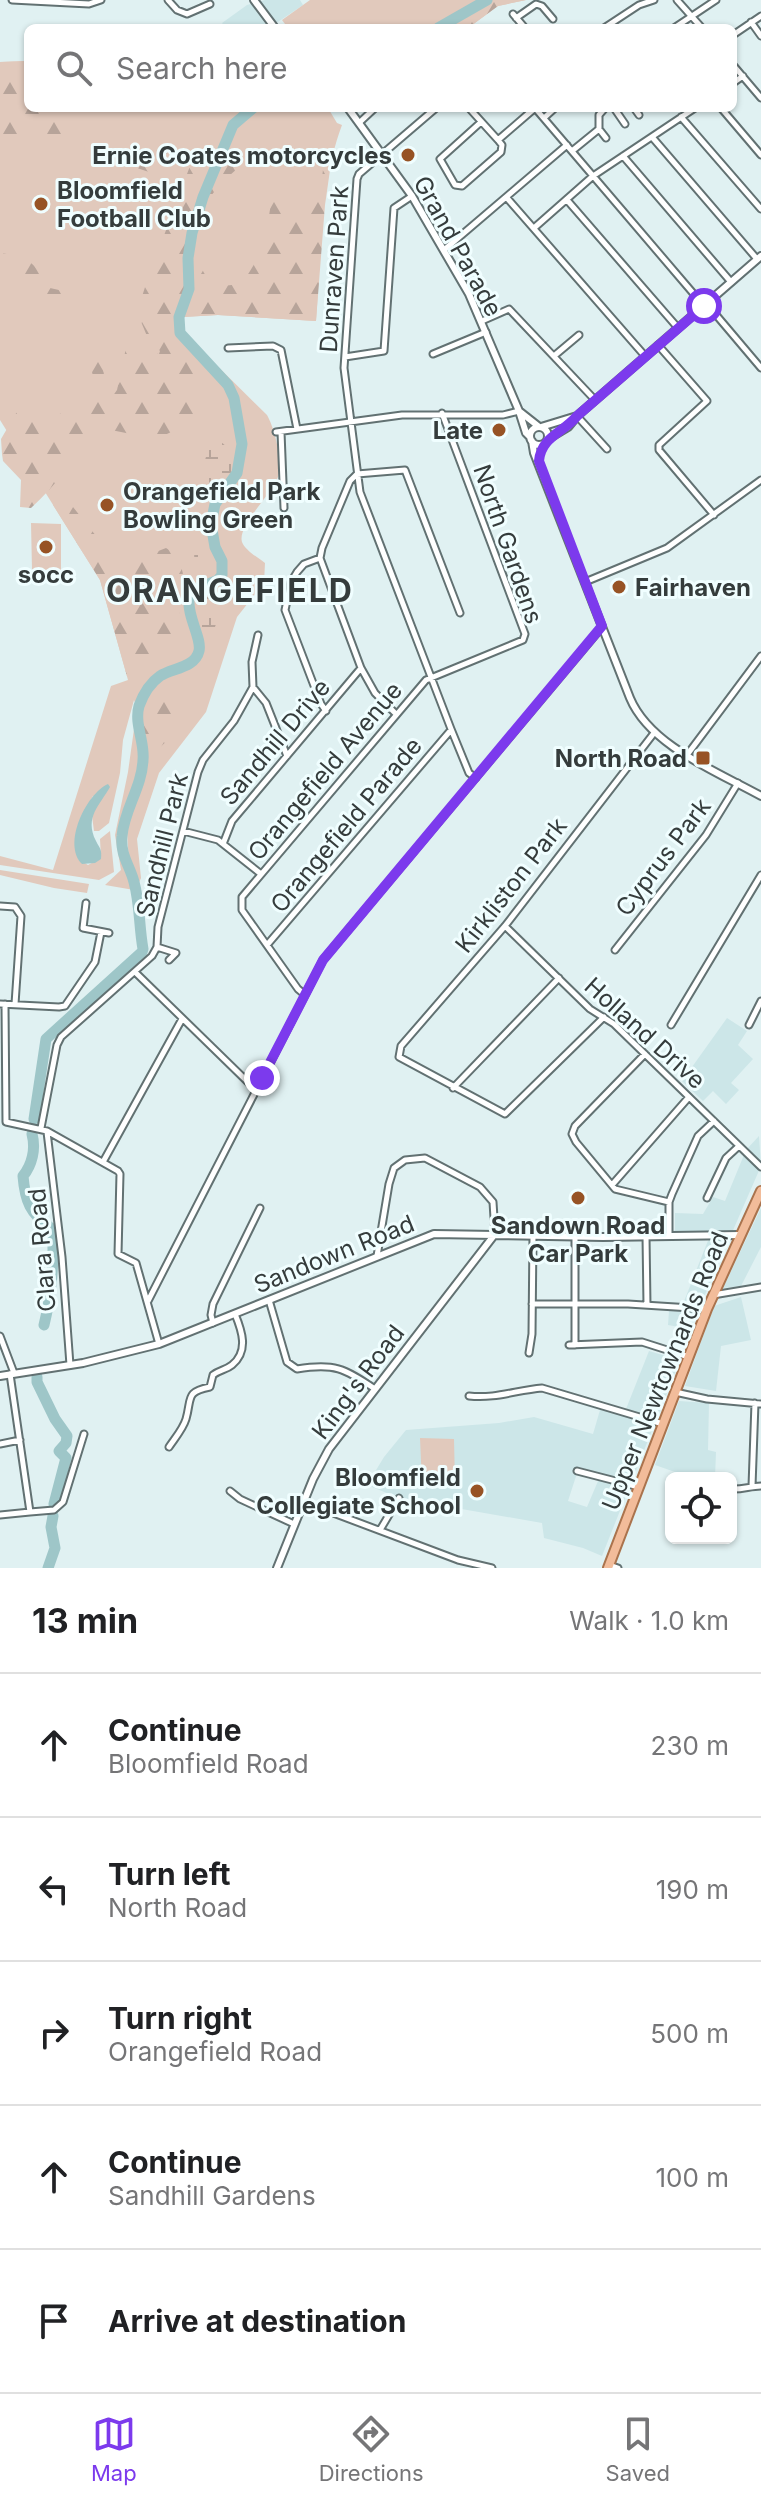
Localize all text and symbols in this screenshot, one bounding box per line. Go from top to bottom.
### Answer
search box [24,24,737,112]
icon: search [52,46,96,90]
text: Search here [116,50,288,86]
place label: Ernie Coates motorcycles [92,141,392,170]
marker: Ernie Coates motorcycles [399,146,417,164]
street label: Grand Parade [407,171,509,321]
place label: Bloomfield Football Club [57,176,211,233]
street label: Dunraven Park [314,185,354,353]
marker: Bloomfield Football Club [32,195,50,213]
route start [686,288,722,324]
place label: Late [433,416,483,445]
marker: Late [490,421,508,439]
street label: North Gardens [467,461,549,627]
place label: Orangefield Park Bowling Green [123,477,320,534]
marker: Orangefield Park Bowling Green [98,496,116,514]
marker: socc [37,538,55,556]
place label: socc [18,560,74,589]
district label: ORANGEFIELD [106,571,354,610]
place label: Fairhaven [635,573,751,602]
marker: Fairhaven [610,578,628,596]
street label: Sandhill Drive [214,673,336,811]
street label: Orangefield Avenue [242,676,408,866]
street label: Orangefield Parade [264,732,428,918]
place label: North Road [555,744,687,773]
marker: North Road [694,749,712,767]
street label: Sandhill Park [130,770,194,920]
street label: Cyprus Park [609,792,717,922]
street label: Kirkliston Park [449,812,573,958]
street label: Holland Drive [579,971,711,1095]
route end [244,1060,280,1096]
street label: Clara Road [22,1187,62,1313]
marker: Sandown Road Car Park [569,1189,587,1207]
street label: Sandown Road [250,1209,418,1299]
place label: Sandown Road Car Park [491,1211,665,1268]
street label: Upper Newtownards Road [596,1227,734,1515]
street label: King's Road [306,1319,410,1445]
place label: Bloomfield Collegiate School [256,1463,461,1520]
map controls [665,1472,737,1544]
button: locate [665,1472,737,1544]
marker: Bloomfield Collegiate School [468,1482,486,1500]
text: 13 min [32,1600,138,1641]
text: Walk · 1.0 km [569,1605,729,1636]
text: Continue [108,1712,242,1748]
icon: ahead [32,1723,76,1767]
text: 230 m [651,1730,729,1761]
text: Bloomfield Road [108,1748,309,1779]
text: Turn left [108,1856,230,1892]
icon: left [32,1867,76,1911]
text: 190 m [656,1874,729,1905]
text: North Road [108,1892,247,1923]
text: Turn right [108,2000,252,2036]
icon: right [32,2011,76,2055]
text: 500 m [650,2018,729,2049]
text: Orangefield Road [108,2036,322,2067]
text: Continue [108,2144,242,2180]
icon: ahead [32,2155,76,2199]
text: 100 m [656,2162,729,2193]
text: Sandhill Gardens [108,2180,316,2211]
icon: arrive [32,2299,76,2343]
text: Arrive at destination [108,2303,406,2339]
tab: Map [91,2412,137,2486]
tab: Directions [319,2412,424,2486]
tab: Saved [606,2412,670,2486]

